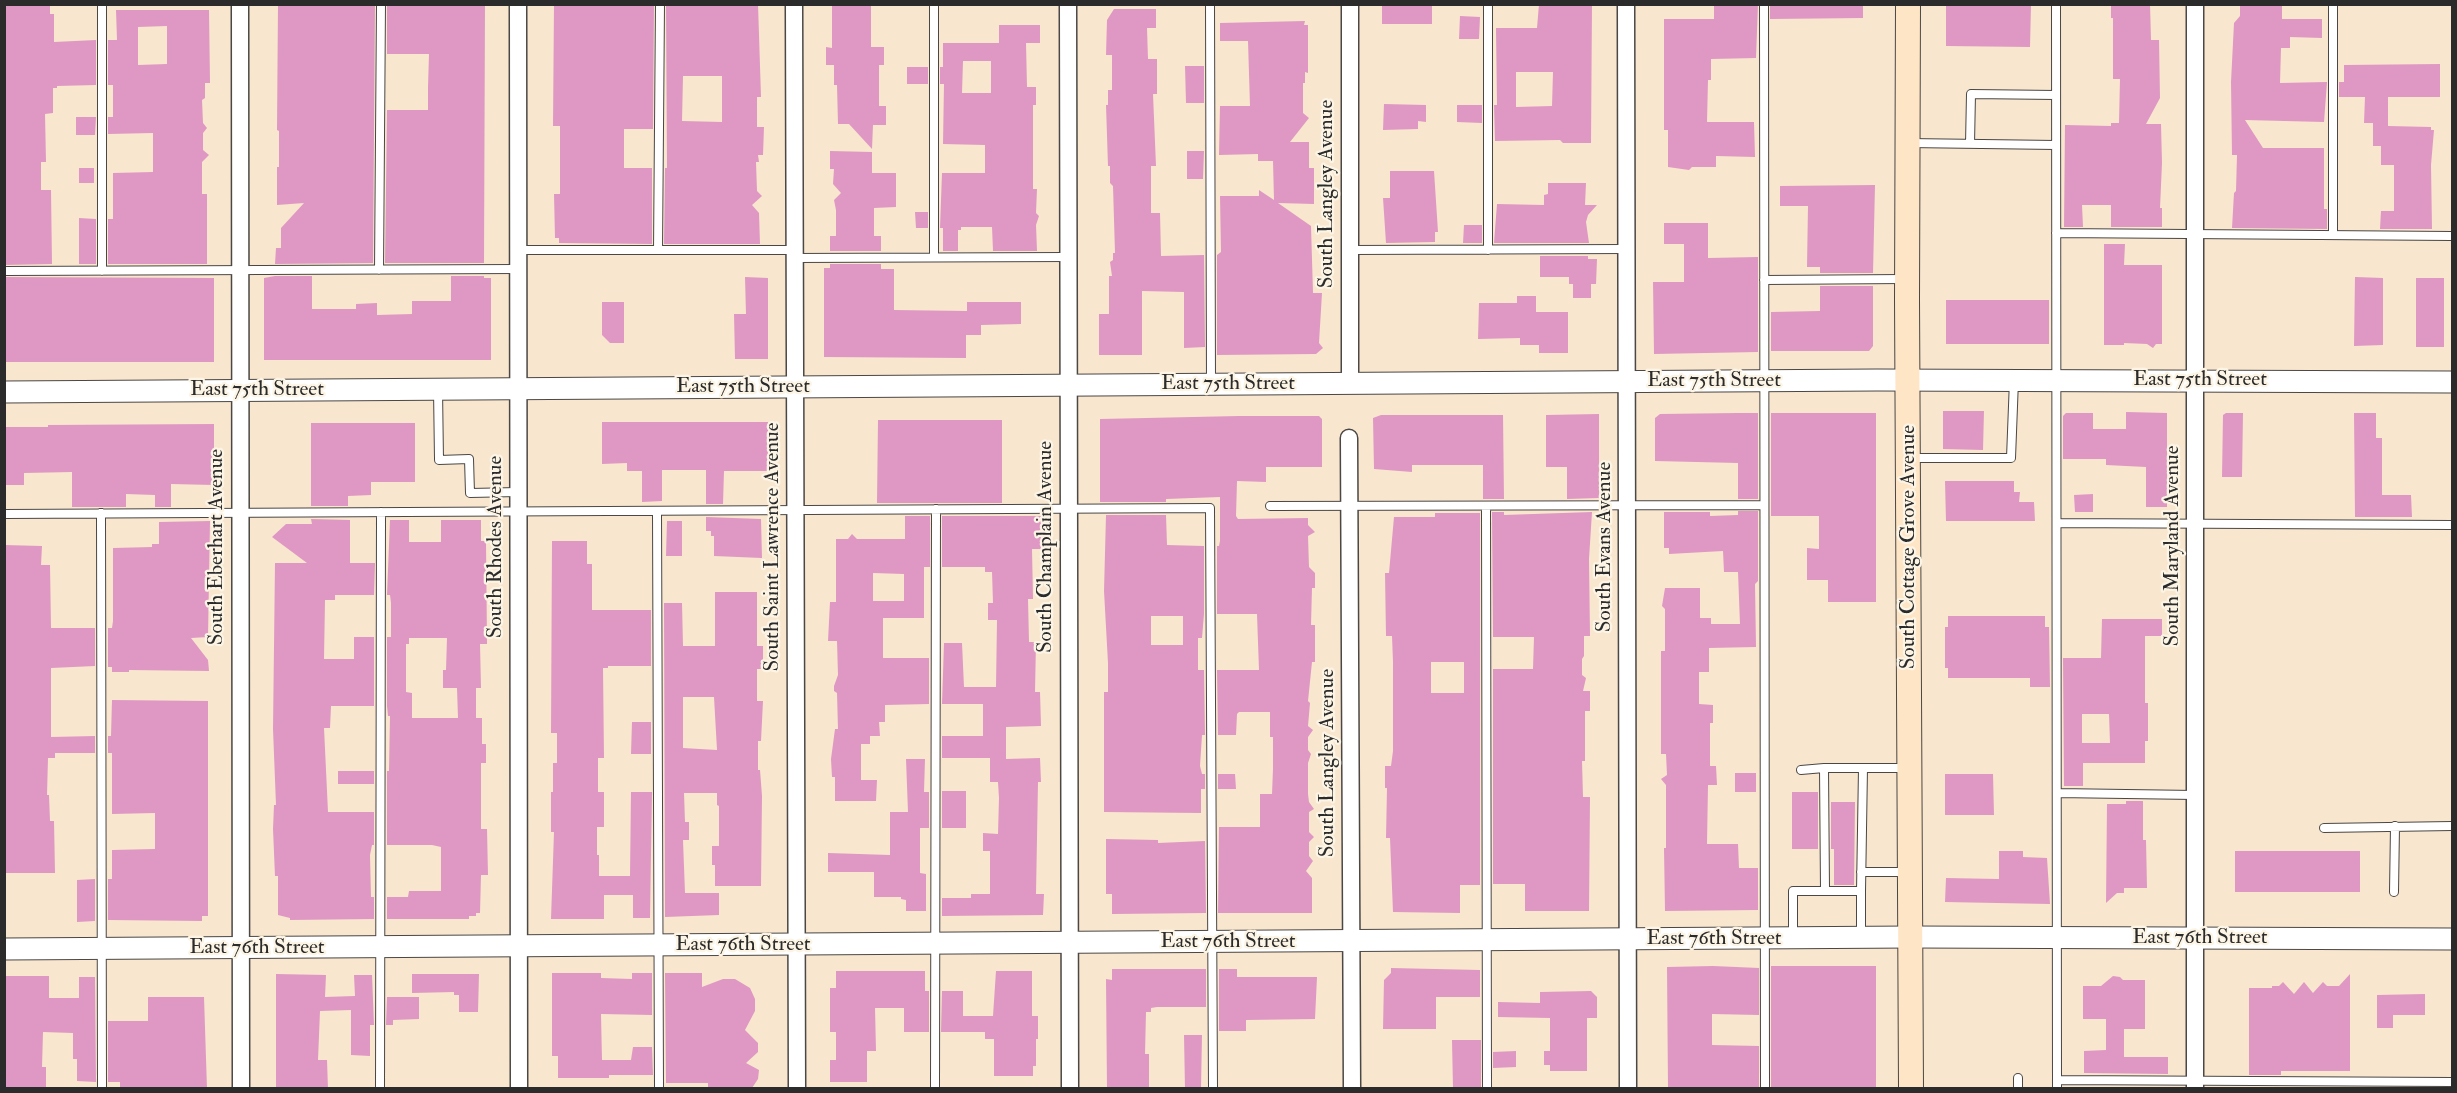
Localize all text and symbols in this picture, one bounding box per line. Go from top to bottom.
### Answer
street label: South Langley Avenue [1314,100,1340,288]
street label: East 75th Street [2133,367,2267,393]
street label: East 75th Street [1647,368,1781,394]
street label: East 75th Street [1161,371,1295,397]
street label: East 75th Street [676,374,810,400]
street label: East 75th Street [190,377,324,403]
street label: South Saint Lawrence Avenue [760,422,786,672]
street label: South Cottage Grove Avenue [1896,425,1922,669]
street label: South Champlain Avenue [1033,441,1059,653]
street label: South Maryland Avenue [2160,446,2186,646]
street label: South Eberhart Avenue [204,449,230,645]
street label: South Rhodes Avenue [483,456,509,638]
street label: South Evans Avenue [1592,462,1618,632]
street label: South Langley Avenue [1315,669,1341,857]
street label: East 76th Street [2132,925,2268,951]
street label: East 76th Street [1646,926,1782,952]
street label: East 76th Street [1160,929,1296,955]
street label: East 76th Street [675,932,811,958]
street label: East 76th Street [189,935,325,961]

